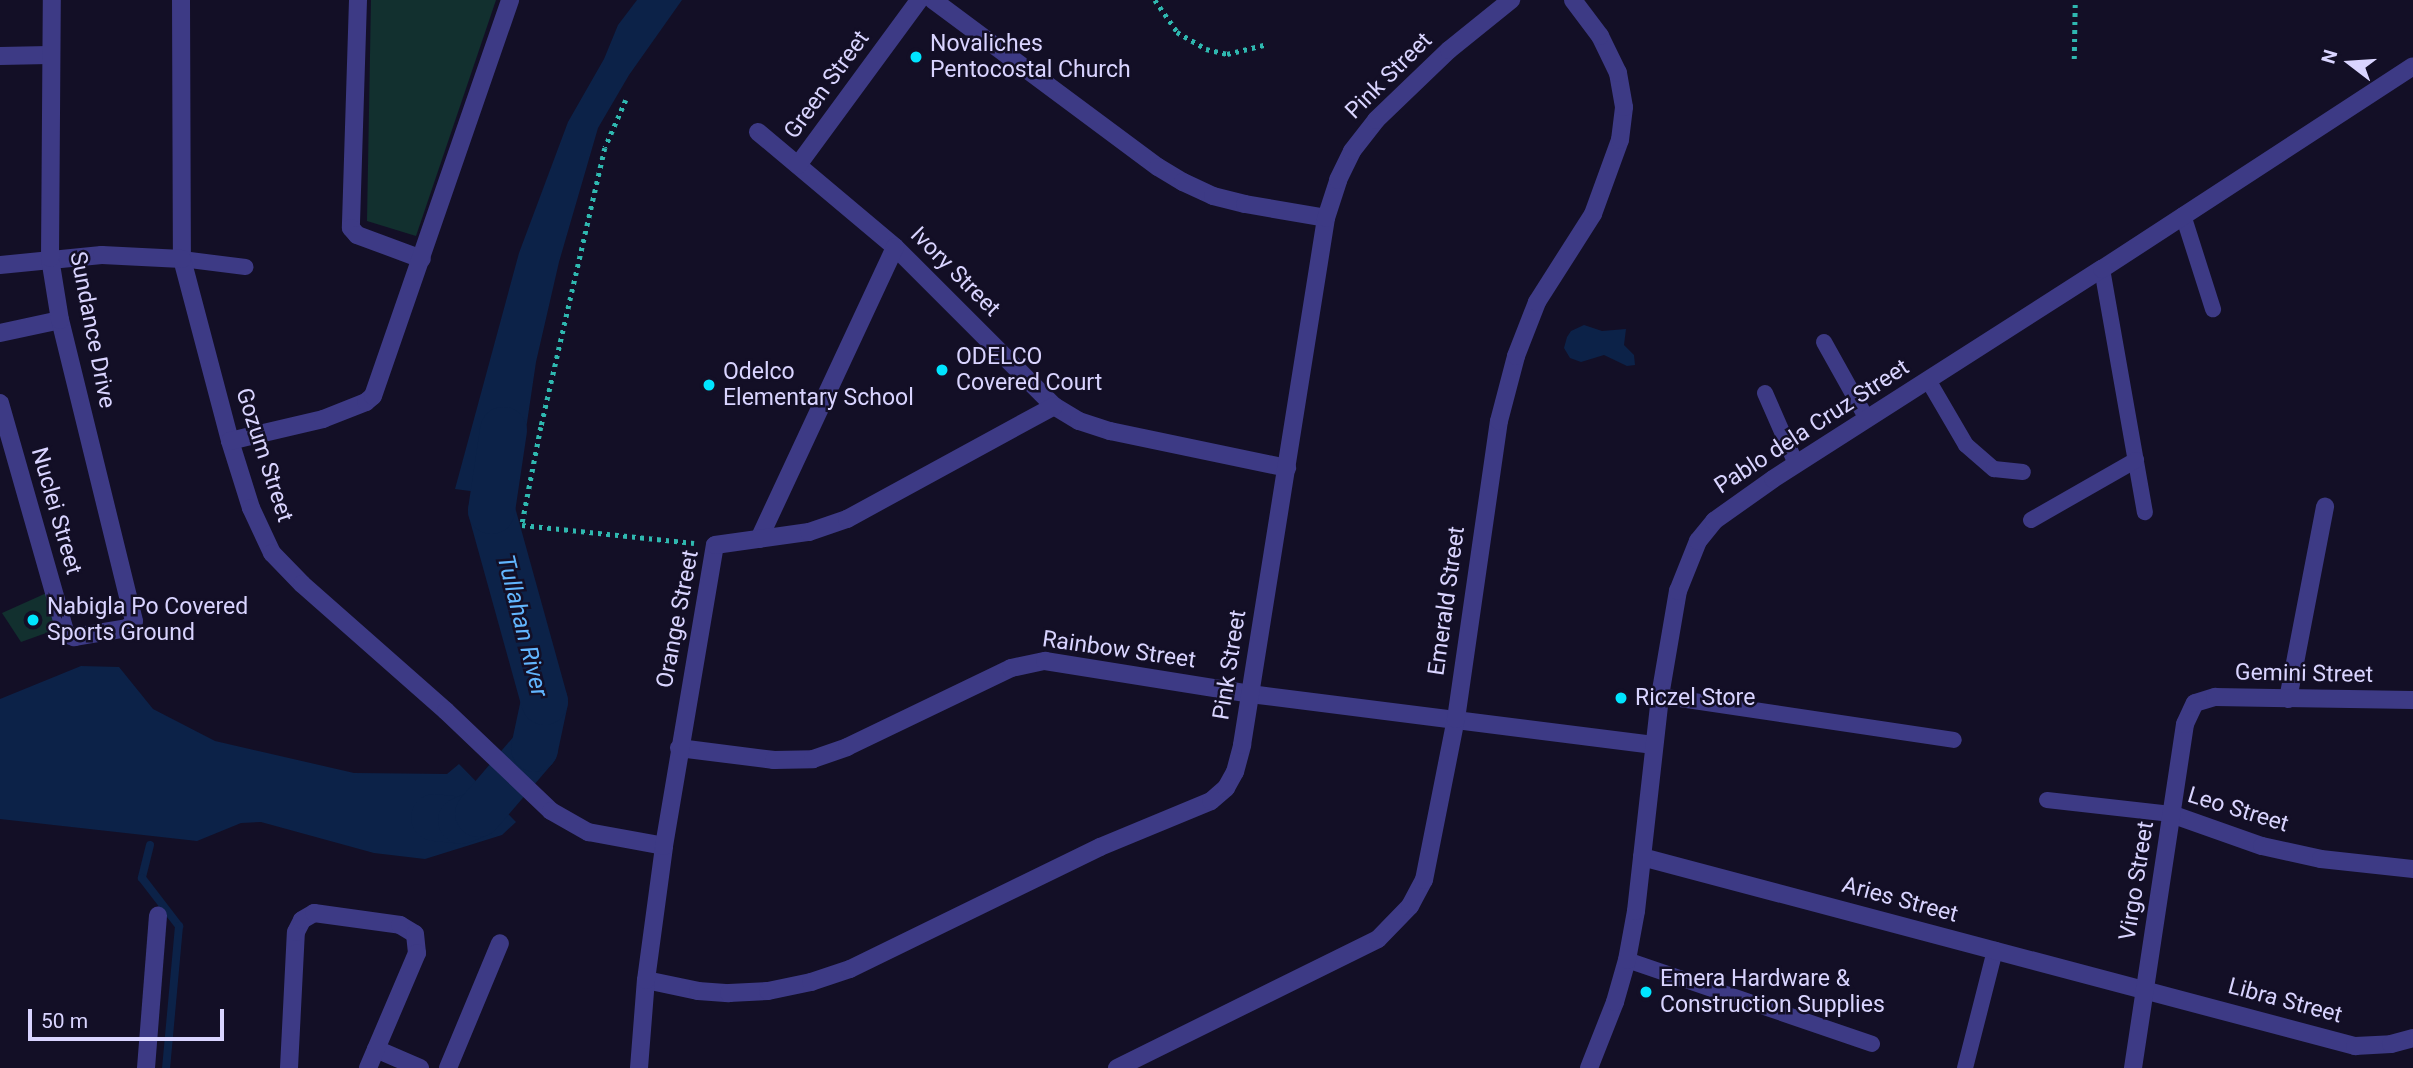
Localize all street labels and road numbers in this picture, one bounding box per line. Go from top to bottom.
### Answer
street label: Green Street [779,26,875,144]
street label: Pink Street [1340,27,1438,125]
street label: Ivory Street [904,221,1006,323]
street label: Sundance Drive [63,249,121,411]
street label: Pablo dela Cruz Street [1710,354,1914,500]
street label: Gozum Street [229,385,299,525]
street label: Nuclei Street [25,444,87,578]
street label: Emerald Street [1423,525,1471,677]
street label: Orange Street [651,548,705,690]
street label: Pink Street [1208,608,1252,722]
street label: Rainbow Street [1040,626,1198,674]
street label: Gemini Street [2235,659,2373,689]
street label: Leo Street [2184,782,2292,838]
street label: Virgo Street [2114,819,2160,943]
street label: Aries Street [1839,871,1961,929]
street label: Libra Street [2225,973,2345,1029]

